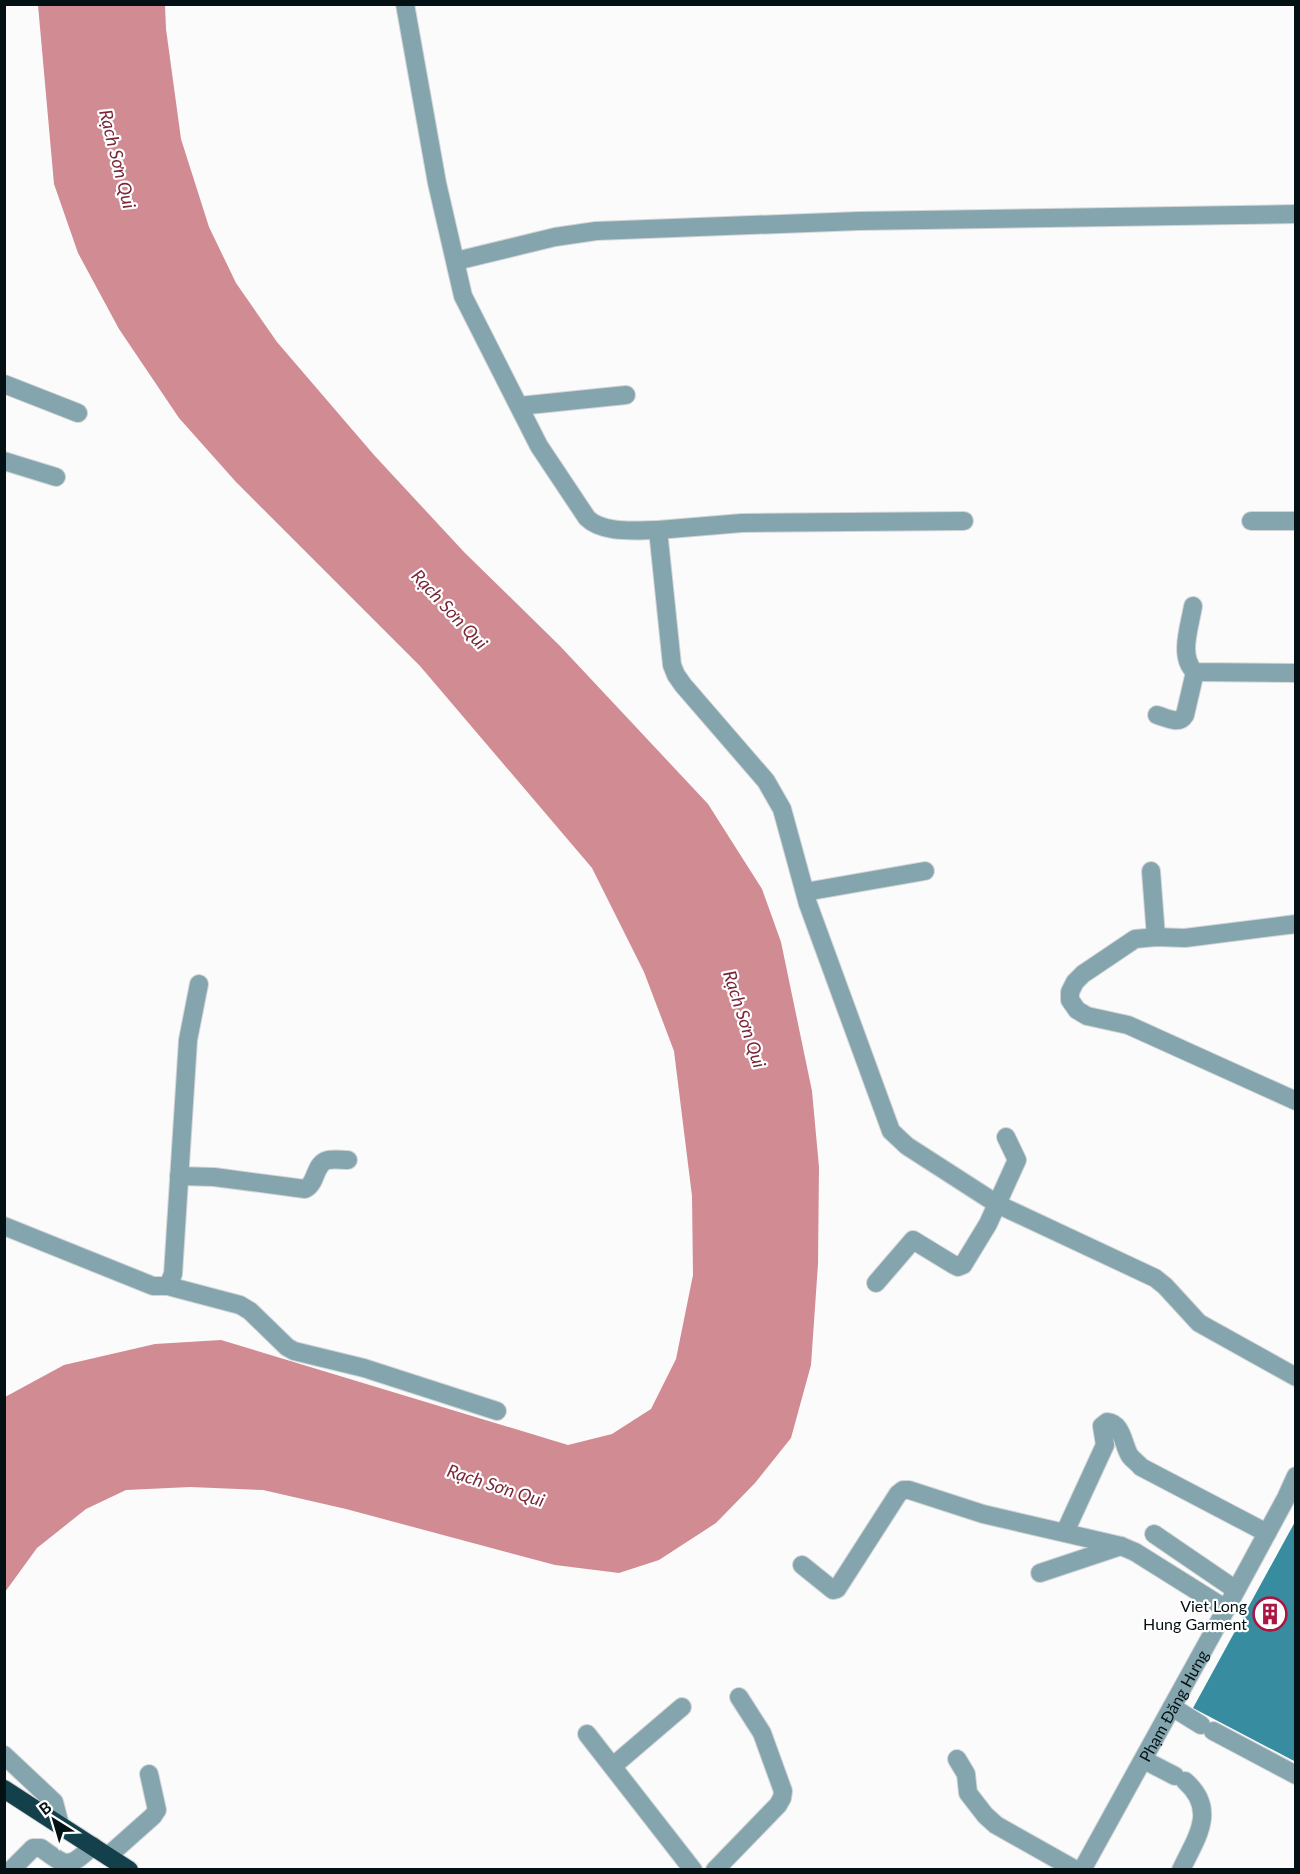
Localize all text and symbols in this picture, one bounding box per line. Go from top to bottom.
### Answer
water label: Rạch Sơn Qui [95,107,141,211]
water label: Rạch Sơn Qui [407,564,493,654]
water label: Rạch Sơn Qui [719,967,771,1071]
water label: Rạch Sơn Qui [444,1459,548,1511]
place label: Viet Long Hung Garment [1143,1596,1247,1633]
building icon: Viet Long Hung Garment [1252,1596,1288,1632]
street label: Phạm Đăng Hưng [1134,1646,1211,1765]
north arrow [24,1790,84,1850]
text: B [35,1797,55,1818]

